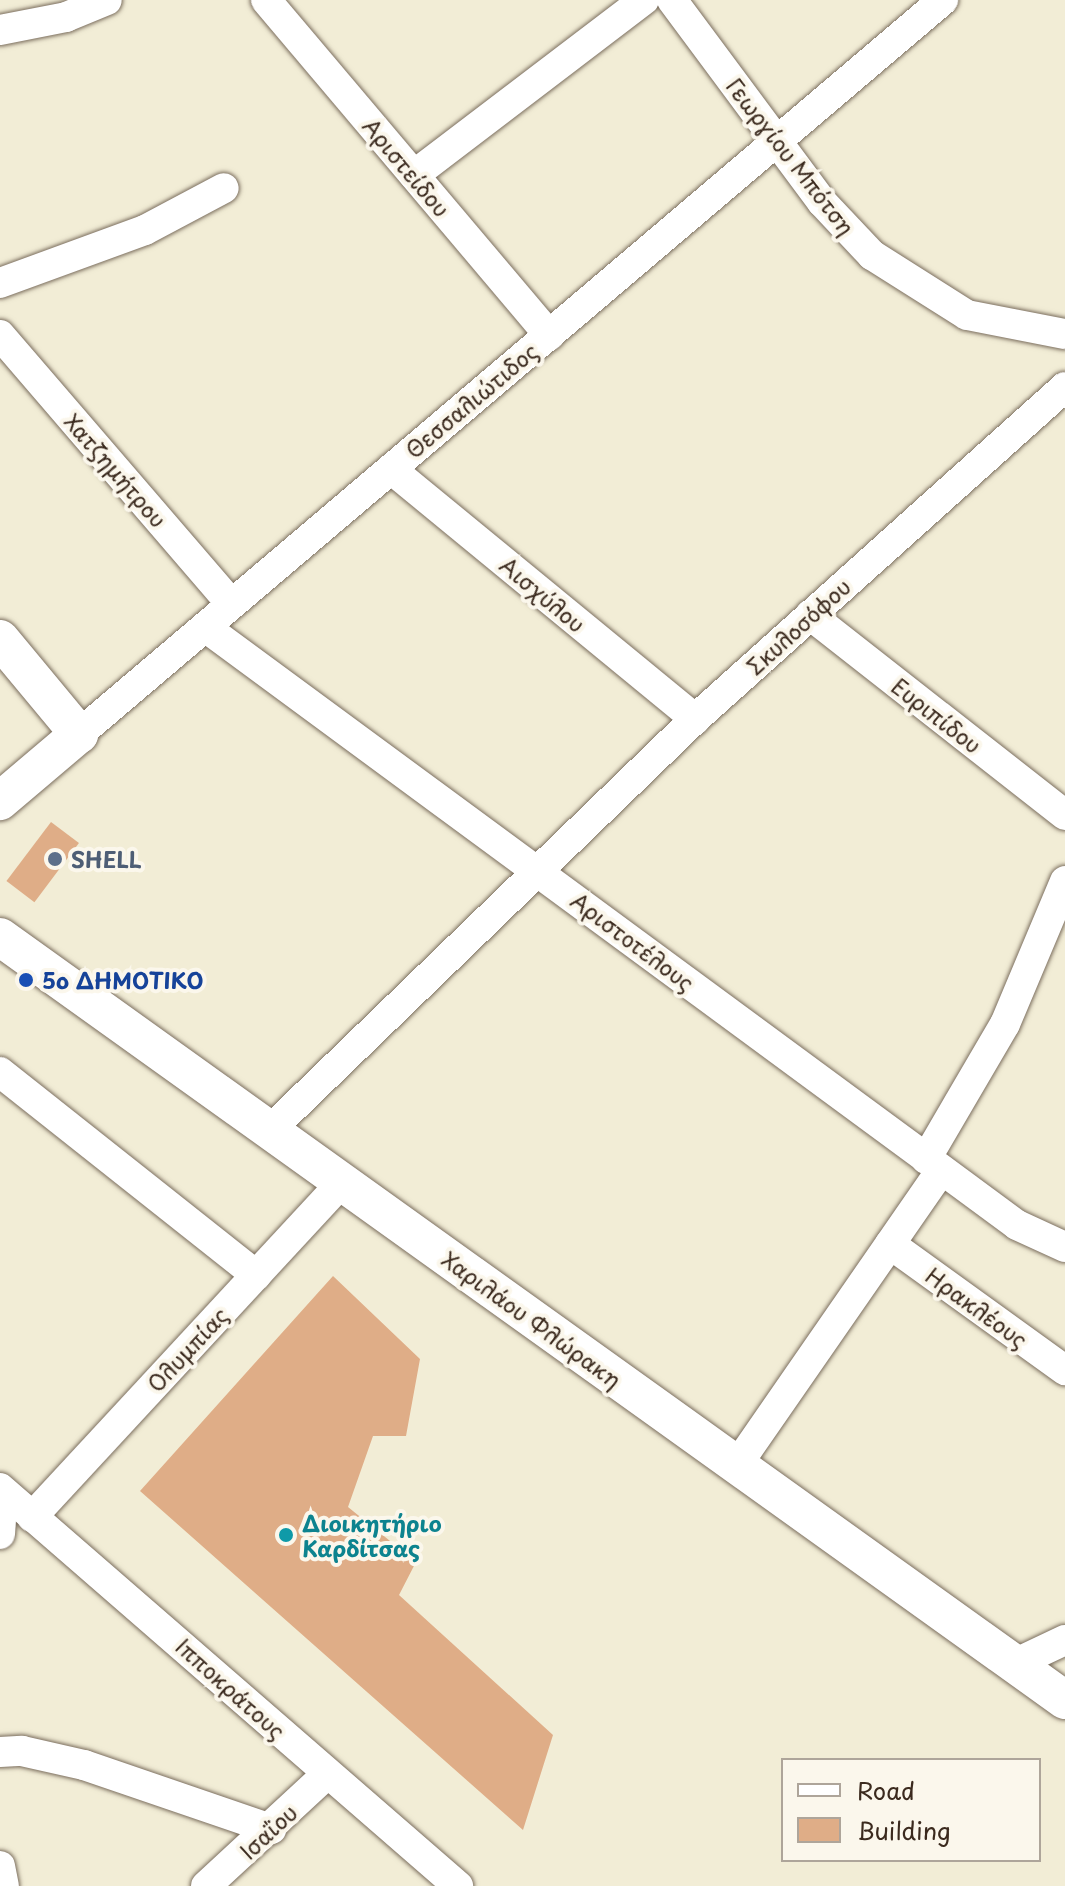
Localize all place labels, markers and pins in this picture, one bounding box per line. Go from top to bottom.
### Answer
place label: SHELL [71,846,142,872]
marker: SHELL [46,850,64,868]
place label: 5ο ΔΗΜΟΤΙΚΟ [42,967,204,993]
marker: 5ο ΔΗΜΟΤΙΚΟ [17,971,35,989]
place label: Διοικητήριο Καρδίτσας [302,1509,442,1560]
marker: Διοικητήριο Καρδίτσας [277,1526,295,1544]

